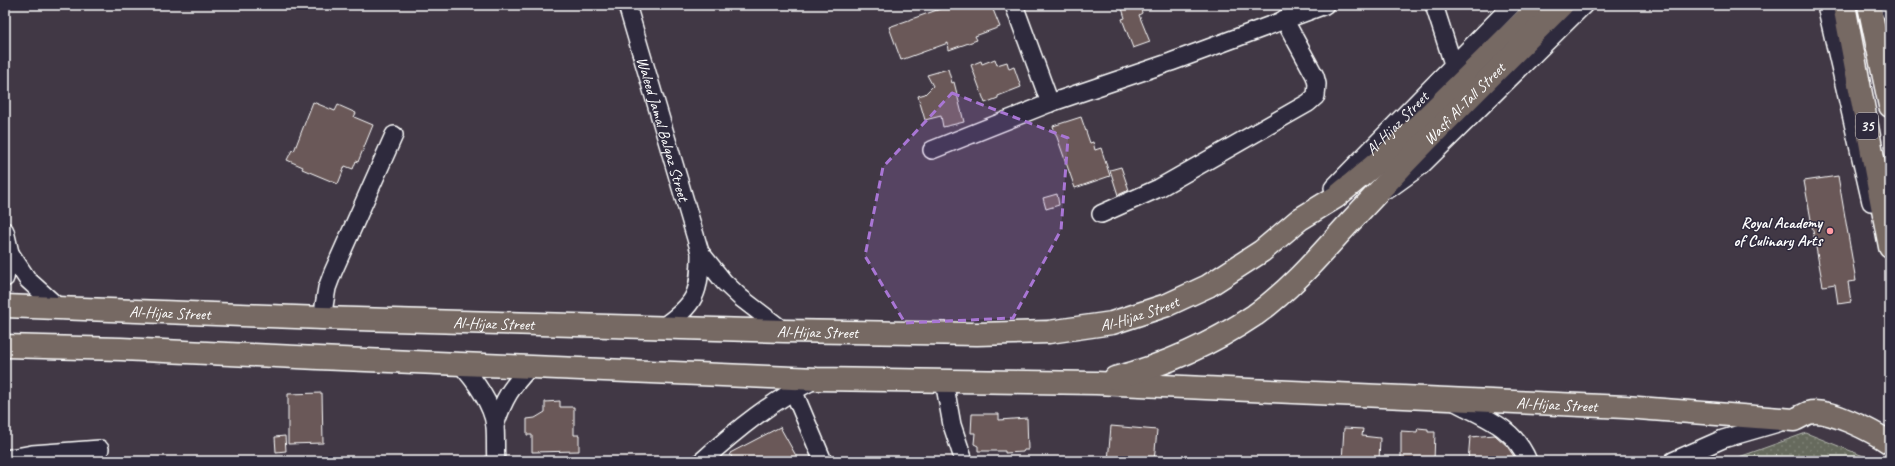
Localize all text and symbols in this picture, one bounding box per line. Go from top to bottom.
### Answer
street label: Waleed Jamal Balqaz Street [632,54,694,205]
street label: Wasfi Al-Tall Street [1419,57,1511,149]
street label: Al-Hijaz Street [1362,86,1434,160]
road number: 35 [1856,113,1878,139]
place label: Royal Academy of Culinary Arts [1734,213,1824,251]
marker: Royal Academy of Culinary Arts [1825,226,1835,236]
street label: Al-Hijaz Street [1099,291,1184,336]
street label: Al-Hijaz Street [129,302,213,325]
street label: Al-Hijaz Street [453,313,536,335]
street label: Al-Hijaz Street [777,322,860,343]
street label: Al-Hijaz Street [1516,393,1600,417]

